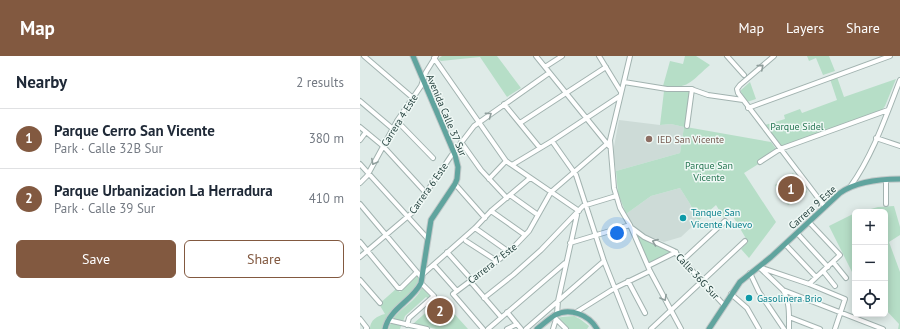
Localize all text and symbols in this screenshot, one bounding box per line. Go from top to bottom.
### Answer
text: Map [20,16,55,40]
text: Map [738,19,764,37]
text: Layers [786,19,824,37]
text: Share [846,19,880,37]
one-way arrow [756,65,764,72]
text: Nearby [16,71,67,93]
street label: Avenida Calle 37 Sur [423,72,470,159]
text: 2 results [296,74,344,91]
street label: Carrera 4 Este [378,92,421,149]
one-way arrow [484,113,491,120]
park label: Parque Sidel [770,120,824,133]
text: Parque Cerro San Vicente [54,121,215,140]
text: 1 [25,130,33,147]
text: 380 m [309,130,344,147]
place label: IED San Vicente [657,133,724,146]
marker: IED San Vicente [644,134,654,144]
text: Park · Calle 32B Sur [54,140,163,157]
one-way arrow [372,158,379,166]
park label: Parque San Vicente [685,159,733,184]
street label: Carrera 6 Este [406,160,451,216]
pin: 1 [778,174,804,204]
text: Parque Urbanizacion La Herradura [54,181,273,200]
street label: Carrera 9 Este [786,183,839,232]
text: 2 [25,190,33,207]
text: 410 m [309,190,344,207]
text: Park · Calle 39 Sur [54,200,155,217]
place label: Tanque San Vicente Nuevo [690,206,752,231]
map controls [852,209,888,317]
button: + [852,209,888,245]
marker: Tanque San Vicente Nuevo [678,213,688,223]
your location [607,223,627,243]
one-way arrow [651,238,658,246]
button: Save [16,240,176,278]
button: Share [184,240,344,278]
street label: Carrera 7 Este [465,240,520,287]
button: − [852,245,888,281]
street label: Calle 36G Sur [673,251,723,302]
button: locate [852,281,888,317]
place label: Gasolinera Brio [757,292,822,305]
marker: Gasolinera Brio [744,293,754,303]
one-way arrow [660,294,667,301]
pin: 2 [427,296,453,326]

